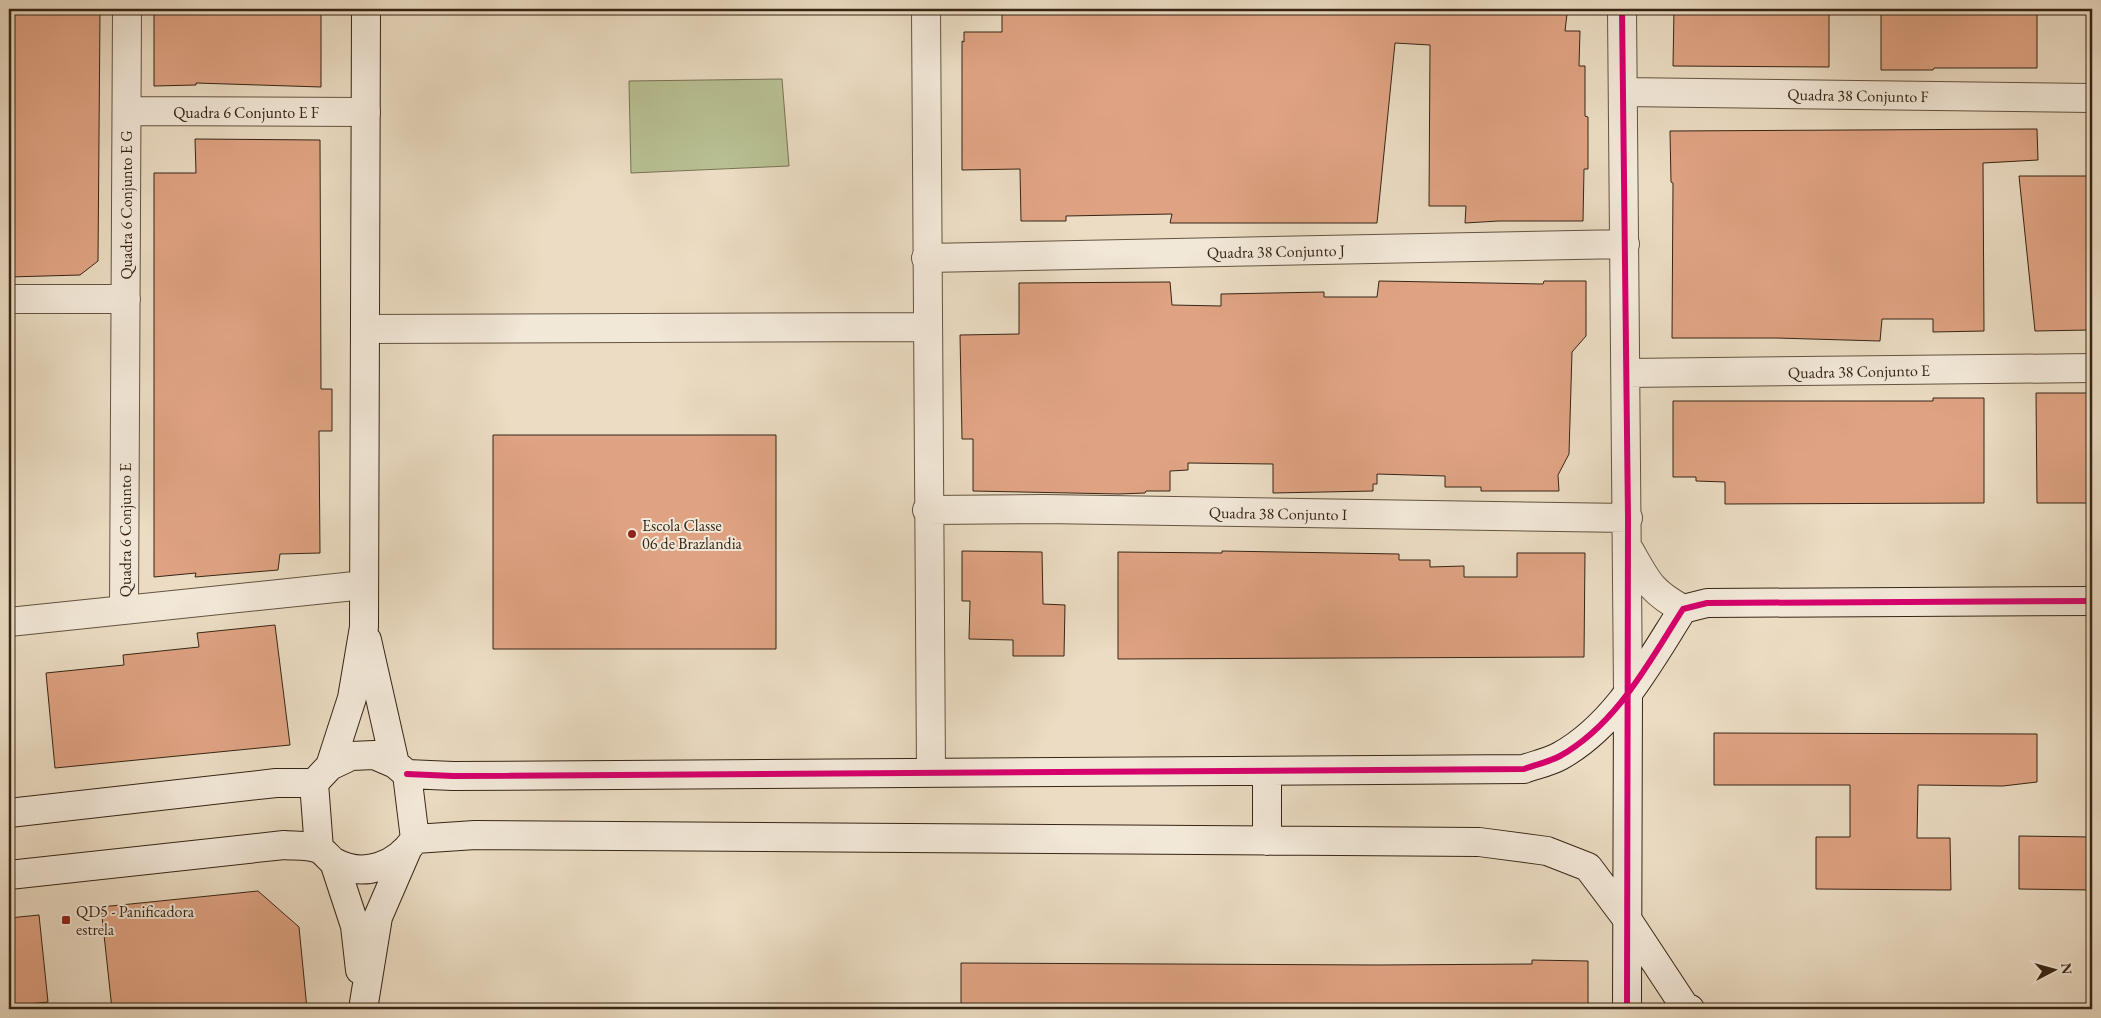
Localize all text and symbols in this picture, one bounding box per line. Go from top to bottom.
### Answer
street label: Quadra 38 Conjunto F [1787,84,1929,107]
street label: Quadra 6 Conjunto E F [173,102,319,123]
street label: Quadra 6 Conjunto E G [116,130,137,280]
street label: Quadra 38 Conjunto J [1207,240,1345,263]
street label: Quadra 38 Conjunto E [1788,360,1930,383]
street label: Quadra 6 Conjunto E [115,463,136,597]
street label: Quadra 38 Conjunto I [1209,502,1348,525]
place label: Escola Classe 06 de Brazlandia [642,515,743,554]
marker: Escola Classe 06 de Brazlandia [626,528,638,540]
place label: QD5 - Panificadora estrela [76,901,195,940]
marker: QD5 - Panificadora estrela [60,914,72,926]
north arrow [2028,946,2078,996]
text: N [2057,962,2077,976]

